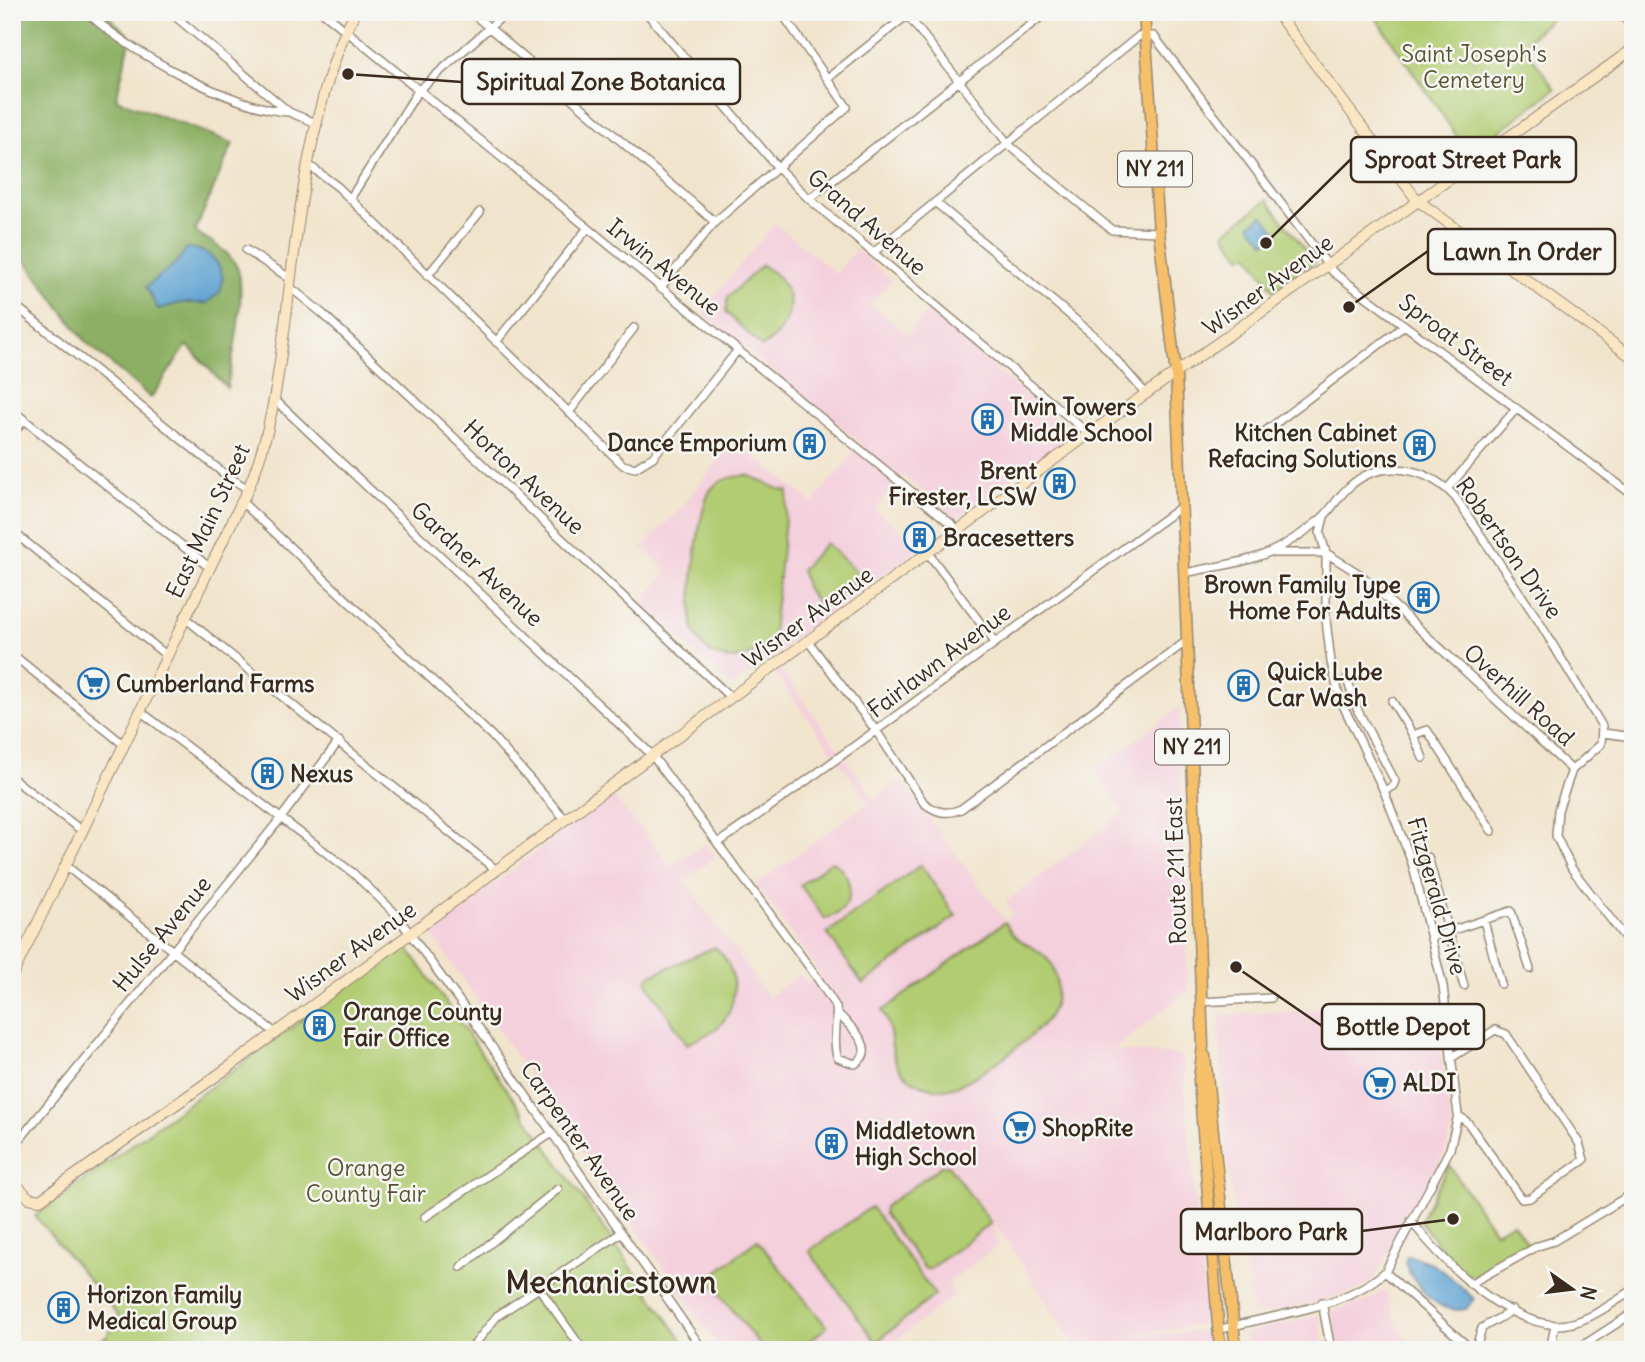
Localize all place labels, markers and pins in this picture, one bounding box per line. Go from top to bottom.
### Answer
callout: Spiritual Zone Botanica [462,59,740,104]
callout: Sproat Street Park [1351,137,1576,182]
callout: Lawn In Order [1428,229,1615,274]
place label: Twin Towers Middle School [1010,392,1153,447]
building icon: Twin Towers Middle School [970,403,1004,437]
place label: Kitchen Cabinet Refacing Solutions [1208,418,1397,473]
building icon: Dance Emporium [793,426,827,460]
place label: Dance Emporium [607,428,787,457]
building icon: Kitchen Cabinet Refacing Solutions [1403,429,1437,463]
place label: Brent Firester, LCSW [889,456,1037,511]
building icon: Brent Firester, LCSW [1043,467,1077,501]
building icon: Bracesetters [903,521,937,555]
place label: Bracesetters [943,523,1074,552]
place label: Brown Family Type Home For Adults [1204,570,1401,625]
building icon: Brown Family Type Home For Adults [1407,581,1441,615]
place label: Quick Lube Car Wash [1267,657,1383,712]
supermarket icon: Cumberland Farms [76,667,110,701]
building icon: Quick Lube Car Wash [1227,668,1261,702]
place label: Cumberland Farms [116,669,315,698]
building icon: Nexus [250,757,284,791]
place label: Nexus [290,759,353,788]
place label: Orange County Fair Office [343,997,502,1052]
callout: Bottle Depot [1322,1004,1484,1049]
building icon: Orange County Fair Office [303,1008,337,1042]
supermarket icon: ALDI [1363,1066,1397,1100]
place label: ALDI [1403,1068,1456,1097]
supermarket icon: ShopRite [1002,1111,1036,1145]
place label: ShopRite [1042,1113,1134,1142]
place label: Middletown High School [855,1116,977,1171]
building icon: Middletown High School [815,1127,849,1161]
callout: Marlboro Park [1181,1209,1362,1254]
place label: Horizon Family Medical Group [87,1280,242,1335]
building icon: Horizon Family Medical Group [47,1291,81,1325]

